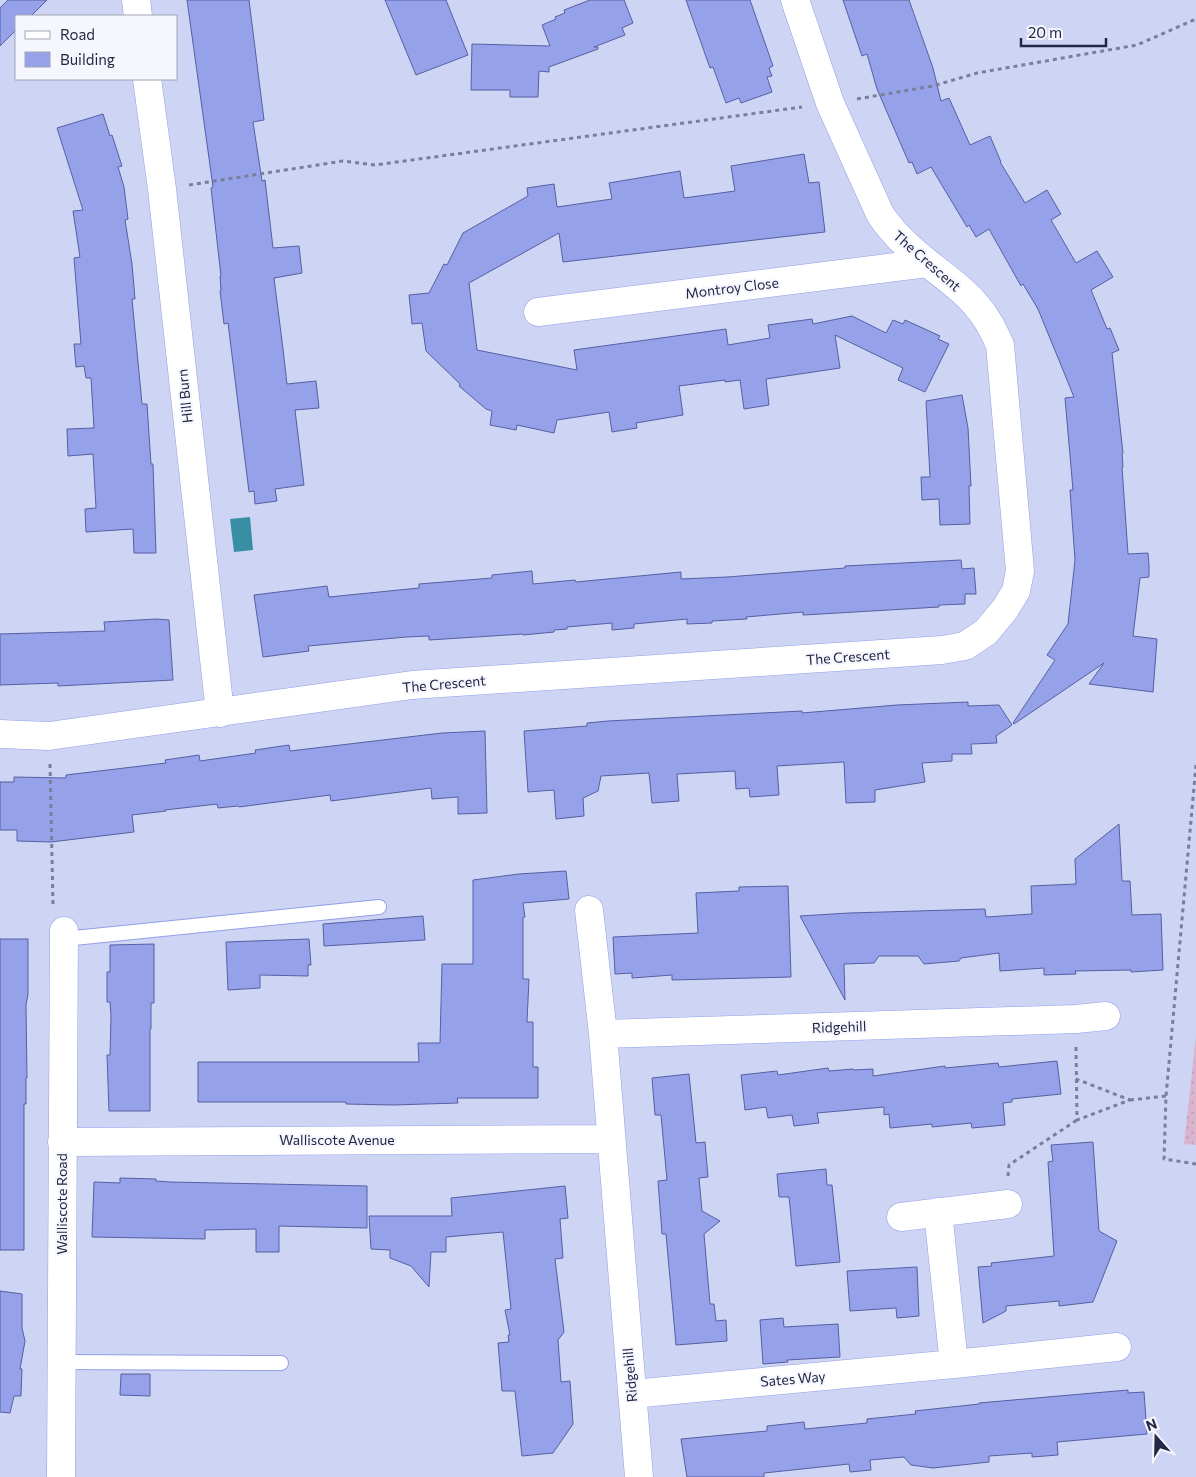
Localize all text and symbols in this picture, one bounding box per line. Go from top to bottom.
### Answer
legend [15,15,178,80]
scale bar [1021,15,1106,47]
text: 20 m [1028,23,1062,41]
text: Road [60,25,95,43]
text: Building [60,50,115,68]
street label: The Crescent [890,227,965,295]
street label: Montroy Close [684,273,780,302]
street label: Hill Burn [173,368,196,424]
street label: The Crescent [806,645,891,668]
street label: The Crescent [401,671,487,696]
street label: Ridgehill [811,1017,867,1036]
street label: Walliscote Avenue [279,1131,395,1148]
street label: Walliscote Road [53,1153,70,1255]
street label: Ridgehill [619,1347,640,1403]
street label: Sates Way [760,1367,826,1390]
north arrow [1131,1412,1181,1462]
text: N [1144,1415,1159,1434]

